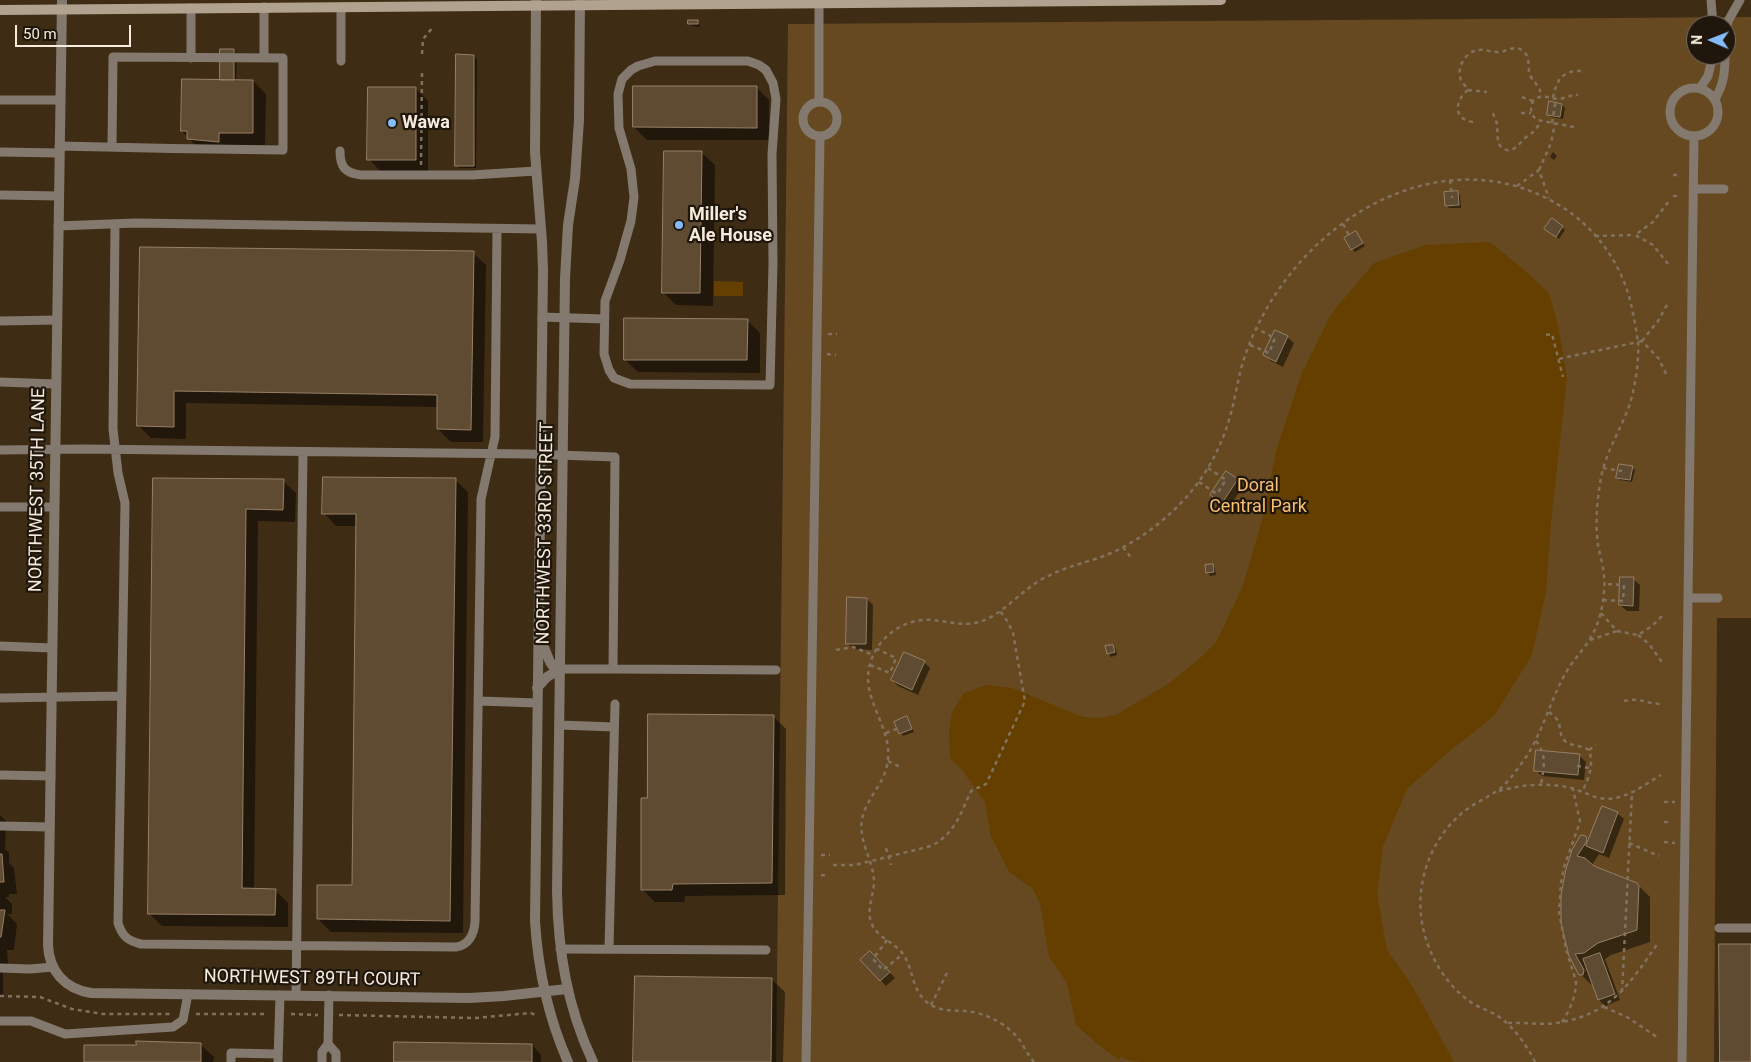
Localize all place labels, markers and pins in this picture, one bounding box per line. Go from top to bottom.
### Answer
place label: Wawa [402,112,450,134]
marker: Wawa [386,117,398,129]
place label: Miller's Ale House [689,204,772,246]
marker: Miller's Ale House [673,219,685,231]

